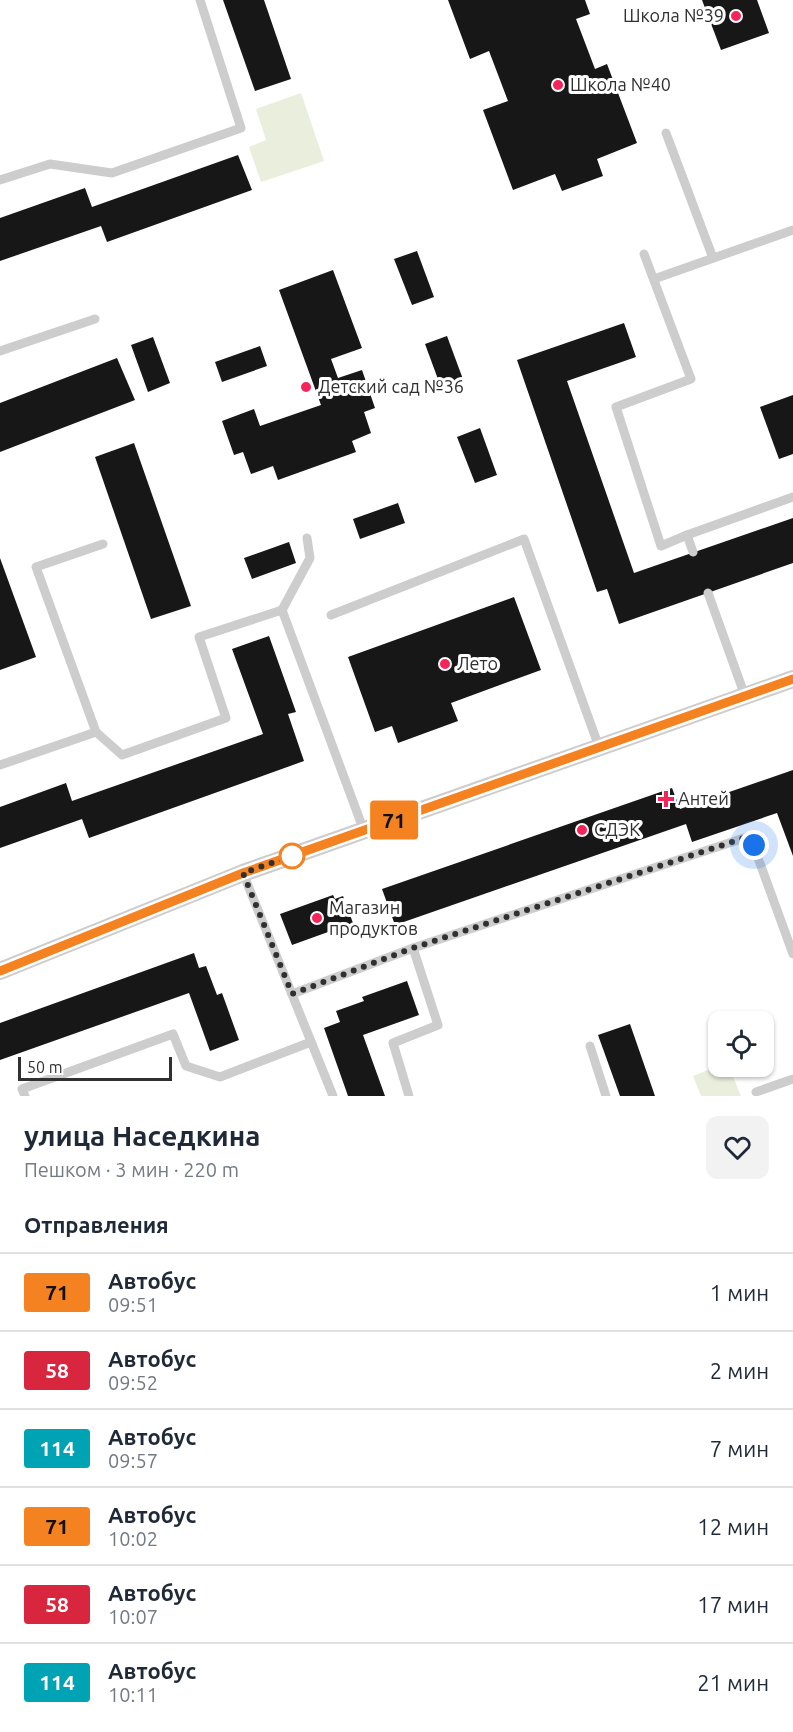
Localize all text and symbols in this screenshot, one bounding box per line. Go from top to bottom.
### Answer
place label: Школа №39 [623,5,724,25]
marker: Школа №39 [729,9,743,23]
place label: Школа №40 [570,74,671,94]
marker: Школа №40 [551,78,565,92]
place label: Детский сад №36 [318,376,464,396]
marker: Детский сад №36 [299,380,313,394]
place label: Лето [457,653,498,673]
marker: Лето [438,657,452,671]
place label: Антей [678,788,729,808]
marker: Антей [659,792,673,806]
line badge: 71 [367,800,421,840]
text: 71 [382,808,406,832]
place label: СДЭК [594,819,640,839]
marker: СДЭК [575,823,589,837]
your location [739,830,769,860]
unlabelled marker [279,843,305,869]
place label: Магазин продуктов [329,897,418,938]
marker: Магазин продуктов [310,911,324,925]
map controls [708,1011,774,1077]
button: locate [708,1011,774,1077]
scale bar [18,1054,172,1082]
text: 50 m [27,1058,63,1076]
button: heart [706,1116,769,1179]
text: улица Наседкина [24,1120,260,1151]
text: Пешком · 3 мин · 220 m [24,1158,239,1181]
text: Отправления [24,1212,169,1237]
text: Автобус [108,1268,196,1293]
text: 71 [45,1280,69,1304]
text: 1 мин [710,1280,769,1305]
text: 09:51 [108,1293,158,1316]
text: Автобус [108,1346,196,1371]
text: 58 [45,1358,69,1382]
text: 2 мин [710,1358,769,1383]
text: 09:52 [108,1371,158,1394]
text: Автобус [108,1424,196,1449]
text: 114 [39,1436,75,1460]
text: 7 мин [710,1436,769,1461]
text: 09:57 [108,1449,158,1472]
text: Автобус [108,1502,196,1527]
text: 71 [45,1514,69,1538]
text: 12 мин [697,1514,769,1539]
text: 10:02 [108,1527,158,1550]
text: Автобус [108,1580,196,1605]
text: 58 [45,1592,69,1616]
text: 17 мин [697,1592,769,1617]
text: 10:07 [108,1605,158,1628]
text: Автобус [108,1658,196,1683]
text: 114 [39,1670,75,1694]
text: 21 мин [697,1670,769,1695]
text: 10:11 [108,1683,158,1706]

